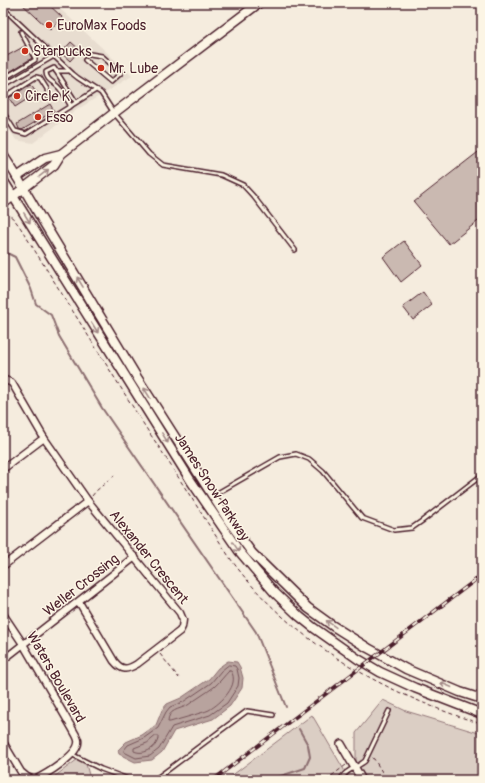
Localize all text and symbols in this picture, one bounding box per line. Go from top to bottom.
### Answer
place label: EuroMax Foods [57,17,147,34]
marker: EuroMax Foods [44,20,54,30]
place label: Starbucks [33,43,92,60]
marker: Starbucks [20,46,30,56]
place label: Mr. Lube [109,60,158,77]
marker: Mr. Lube [96,63,106,73]
place label: Circle K [25,88,71,105]
marker: Circle K [12,91,22,101]
place label: Esso [46,109,74,126]
marker: Esso [33,112,43,122]
one-way arrow [39,168,50,177]
one-way arrow [23,212,31,223]
one-way arrow [75,276,83,288]
one-way arrow [92,322,100,334]
one-way arrow [143,388,151,399]
street label: James Snow Parkway [171,430,253,544]
one-way arrow [161,432,169,444]
street label: Alexander Crescent [106,507,192,608]
one-way arrow [232,541,240,552]
street label: Weller Crossing [40,550,122,620]
one-way arrow [326,620,337,628]
street label: Waters Boulevard [23,629,89,726]
one-way arrow [440,681,452,689]

